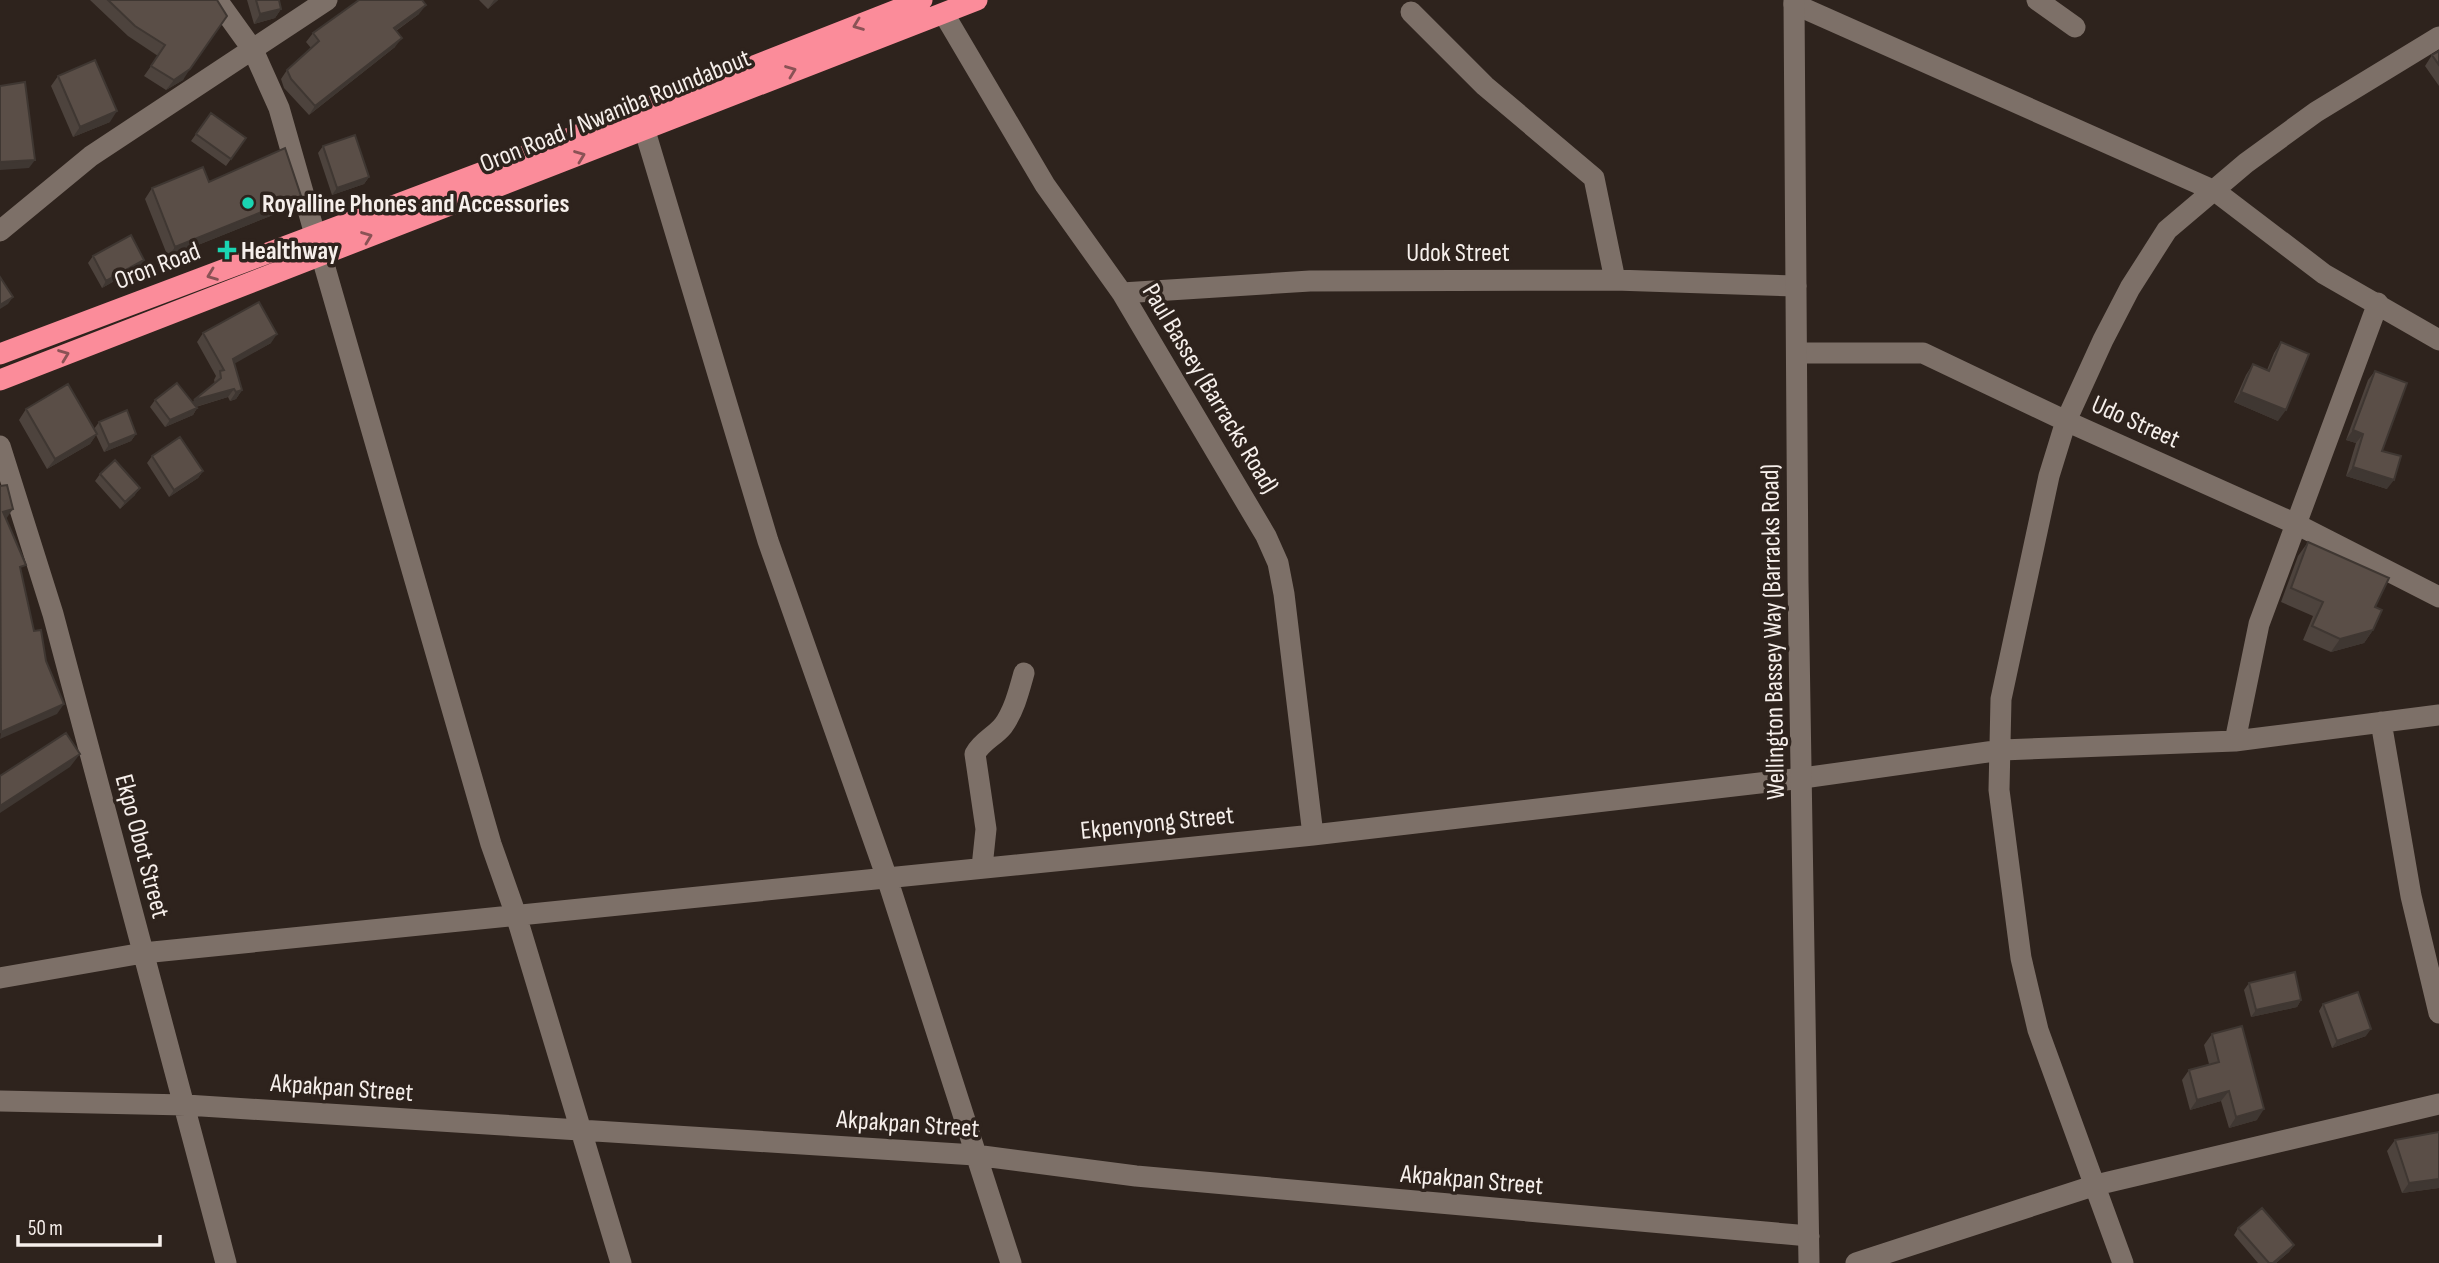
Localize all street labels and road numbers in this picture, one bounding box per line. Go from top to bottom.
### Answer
street label: Oron Road / Nwaniba Roundabout [476,43,755,180]
street label: Oron Road [110,236,205,297]
street label: Udok Street [1406,238,1510,269]
street label: Paul Bassey (Barracks Road) [1135,278,1285,499]
street label: Udo Street [2086,389,2184,456]
street label: Wellington Bassey Way (Barracks Road) [1755,464,1792,800]
street label: Ekpo Obot Street [107,771,176,922]
street label: Ekpenyong Street [1079,800,1235,847]
street label: Akpakpan Street [269,1068,414,1109]
street label: Akpakpan Street [835,1104,980,1145]
street label: Akpakpan Street [1398,1159,1544,1202]

